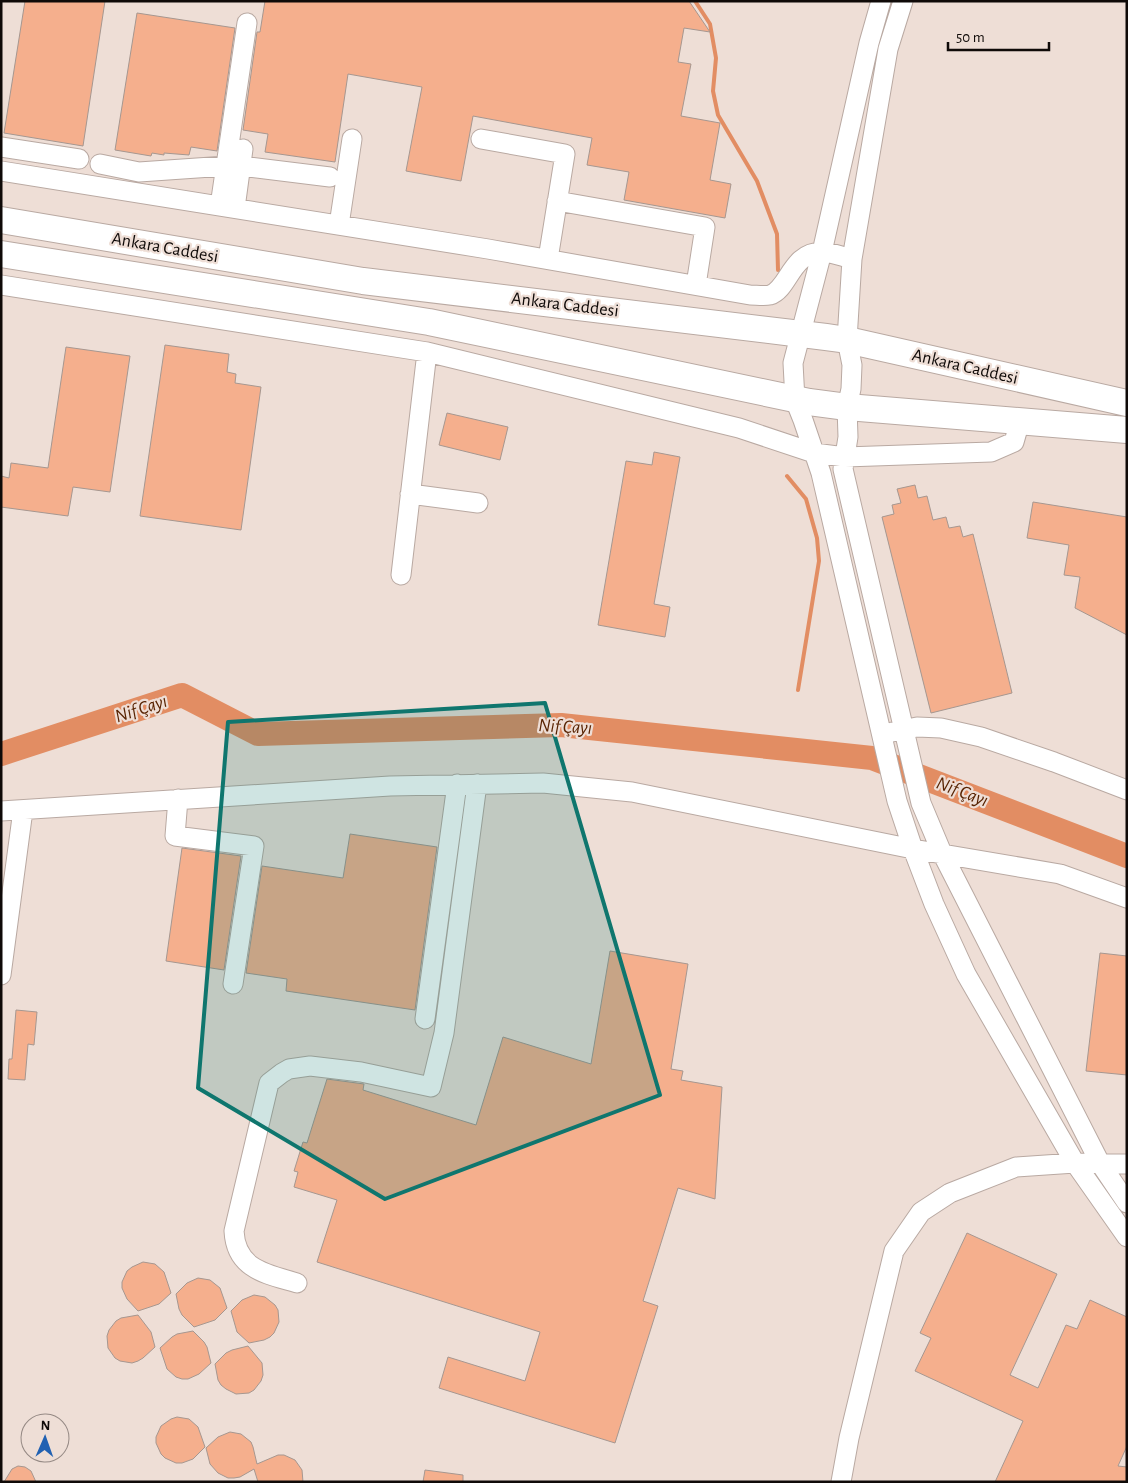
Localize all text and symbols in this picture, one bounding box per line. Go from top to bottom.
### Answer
scale bar [948,20,1049,52]
text: 50 m [956,30,985,45]
street label: Ankara Caddesi [110,230,220,266]
street label: Ankara Caddesi [510,289,620,321]
street label: Ankara Caddesi [910,346,1020,388]
water label: Nif Çayı [113,692,169,726]
water label: Nif Çayı [538,716,592,738]
water label: Nif Çayı [934,774,990,810]
north arrow [20,1413,70,1463]
text: N [40,1419,51,1433]

